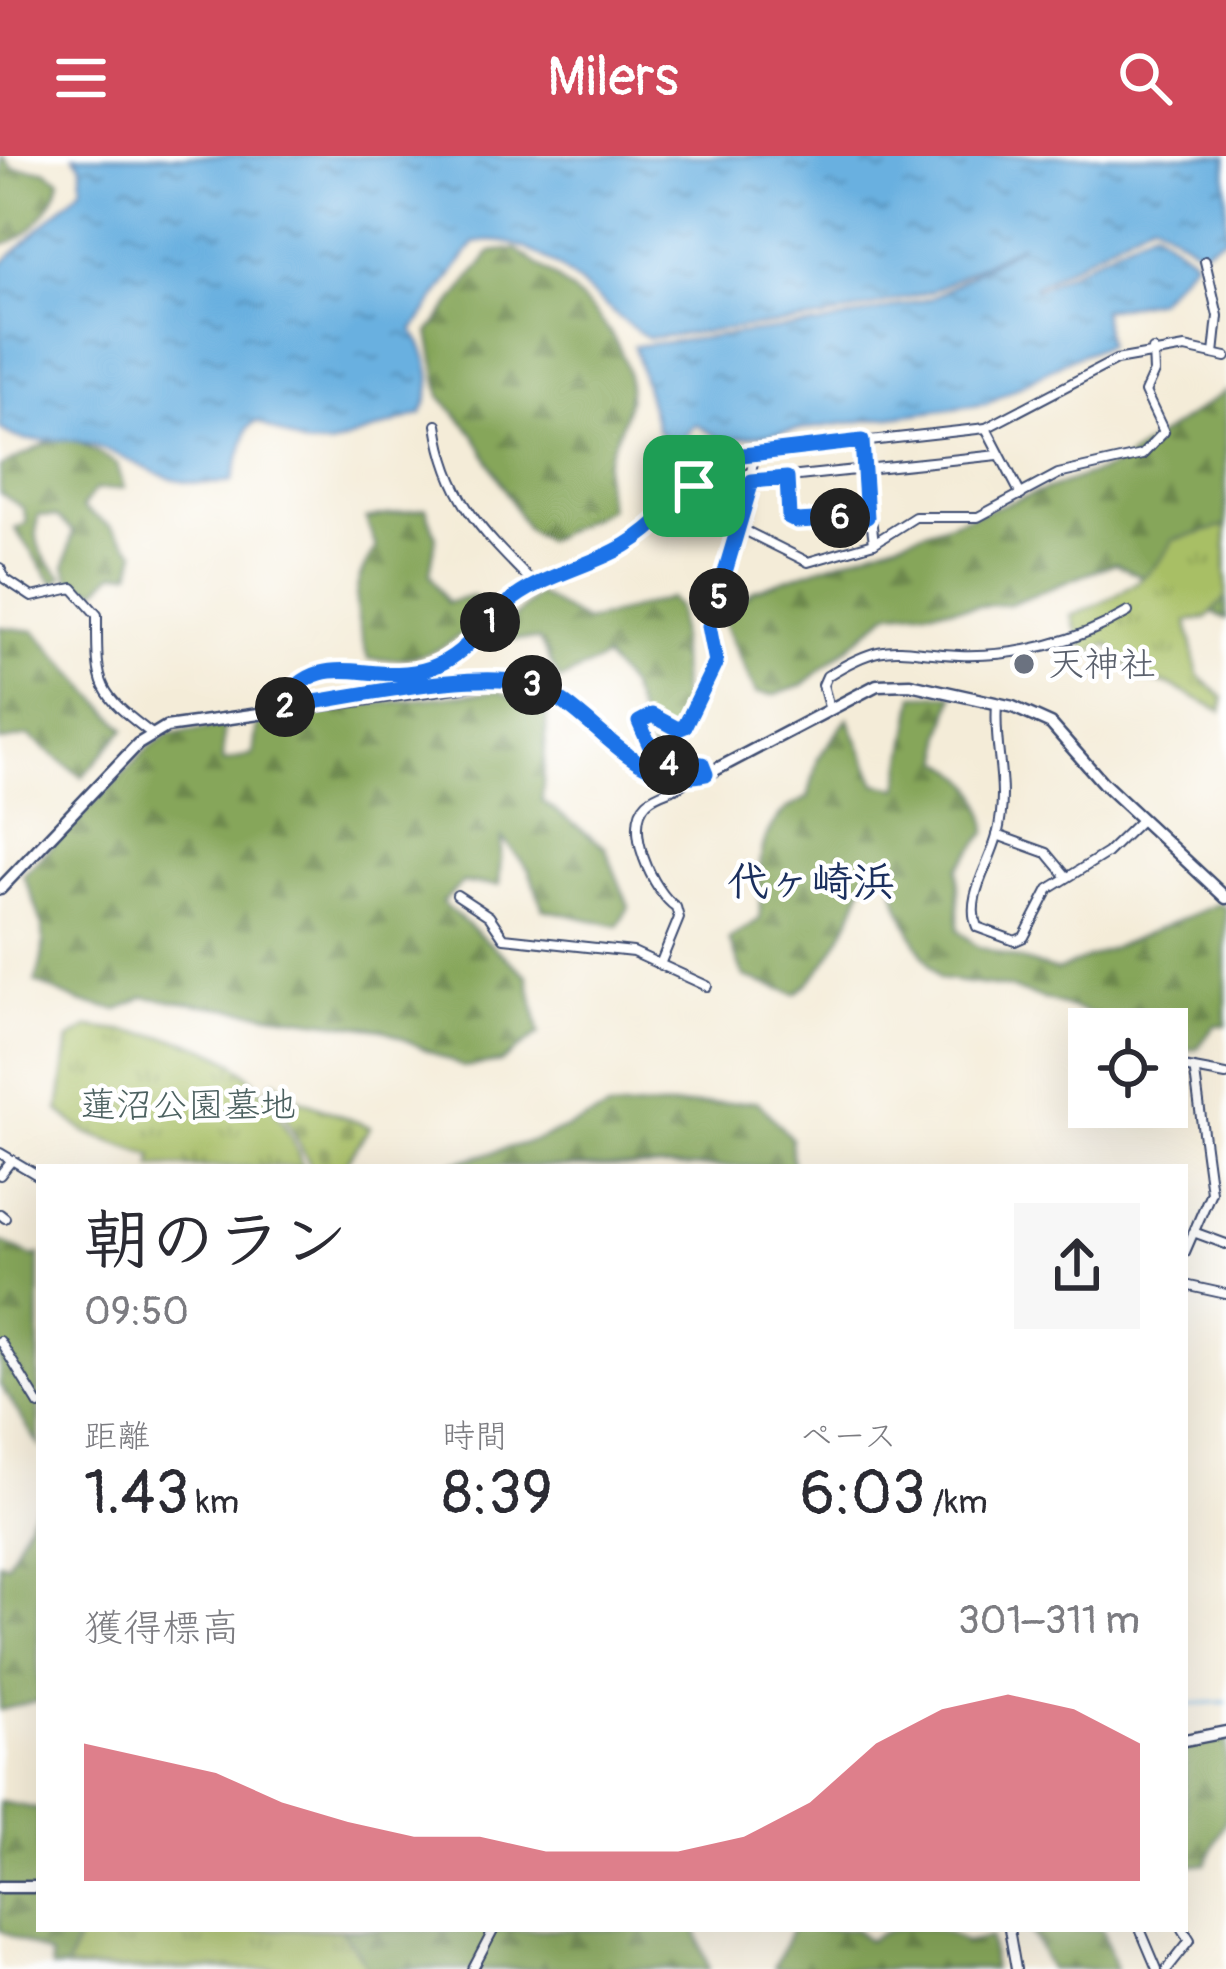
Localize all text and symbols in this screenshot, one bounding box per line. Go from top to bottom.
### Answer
text: Milers [547,44,679,112]
icon: menu [48,45,114,111]
icon: search [1112,45,1178,111]
pin [643,435,745,537]
icon: arrive [661,453,727,519]
pin: 6 [810,488,870,548]
text: 6 [830,497,850,538]
pin: 5 [689,568,749,628]
text: 5 [710,577,728,618]
pin: 1 [460,592,520,652]
text: 1 [484,601,496,642]
place label: 天神社 [1048,642,1156,687]
marker: 天神社 [1011,651,1037,677]
pin: 3 [502,655,562,715]
text: 3 [523,664,541,705]
pin: 2 [255,677,315,737]
text: 2 [276,686,294,727]
pin: 4 [639,735,699,795]
text: 4 [659,744,679,785]
district label: 代ヶ崎浜 [727,857,895,909]
map controls [1068,1008,1188,1128]
button: locate [1068,1008,1188,1128]
park label: 蓮沼公園墓地 [80,1083,296,1128]
text: 朝のラン [84,1200,348,1283]
button: share [1014,1203,1140,1329]
text: 09:50 [84,1287,189,1336]
text: 距離 [84,1416,150,1457]
text: 時間 [442,1416,508,1457]
text: ペース [800,1416,897,1457]
text: 1.43 [84,1457,189,1532]
text: 8:39 [442,1457,553,1532]
text: 6:03 [800,1457,925,1532]
text: km [189,1482,239,1523]
text: /km [925,1482,987,1523]
text: 301–311 m [958,1596,1140,1645]
text: 獲得標高 [84,1604,240,1653]

